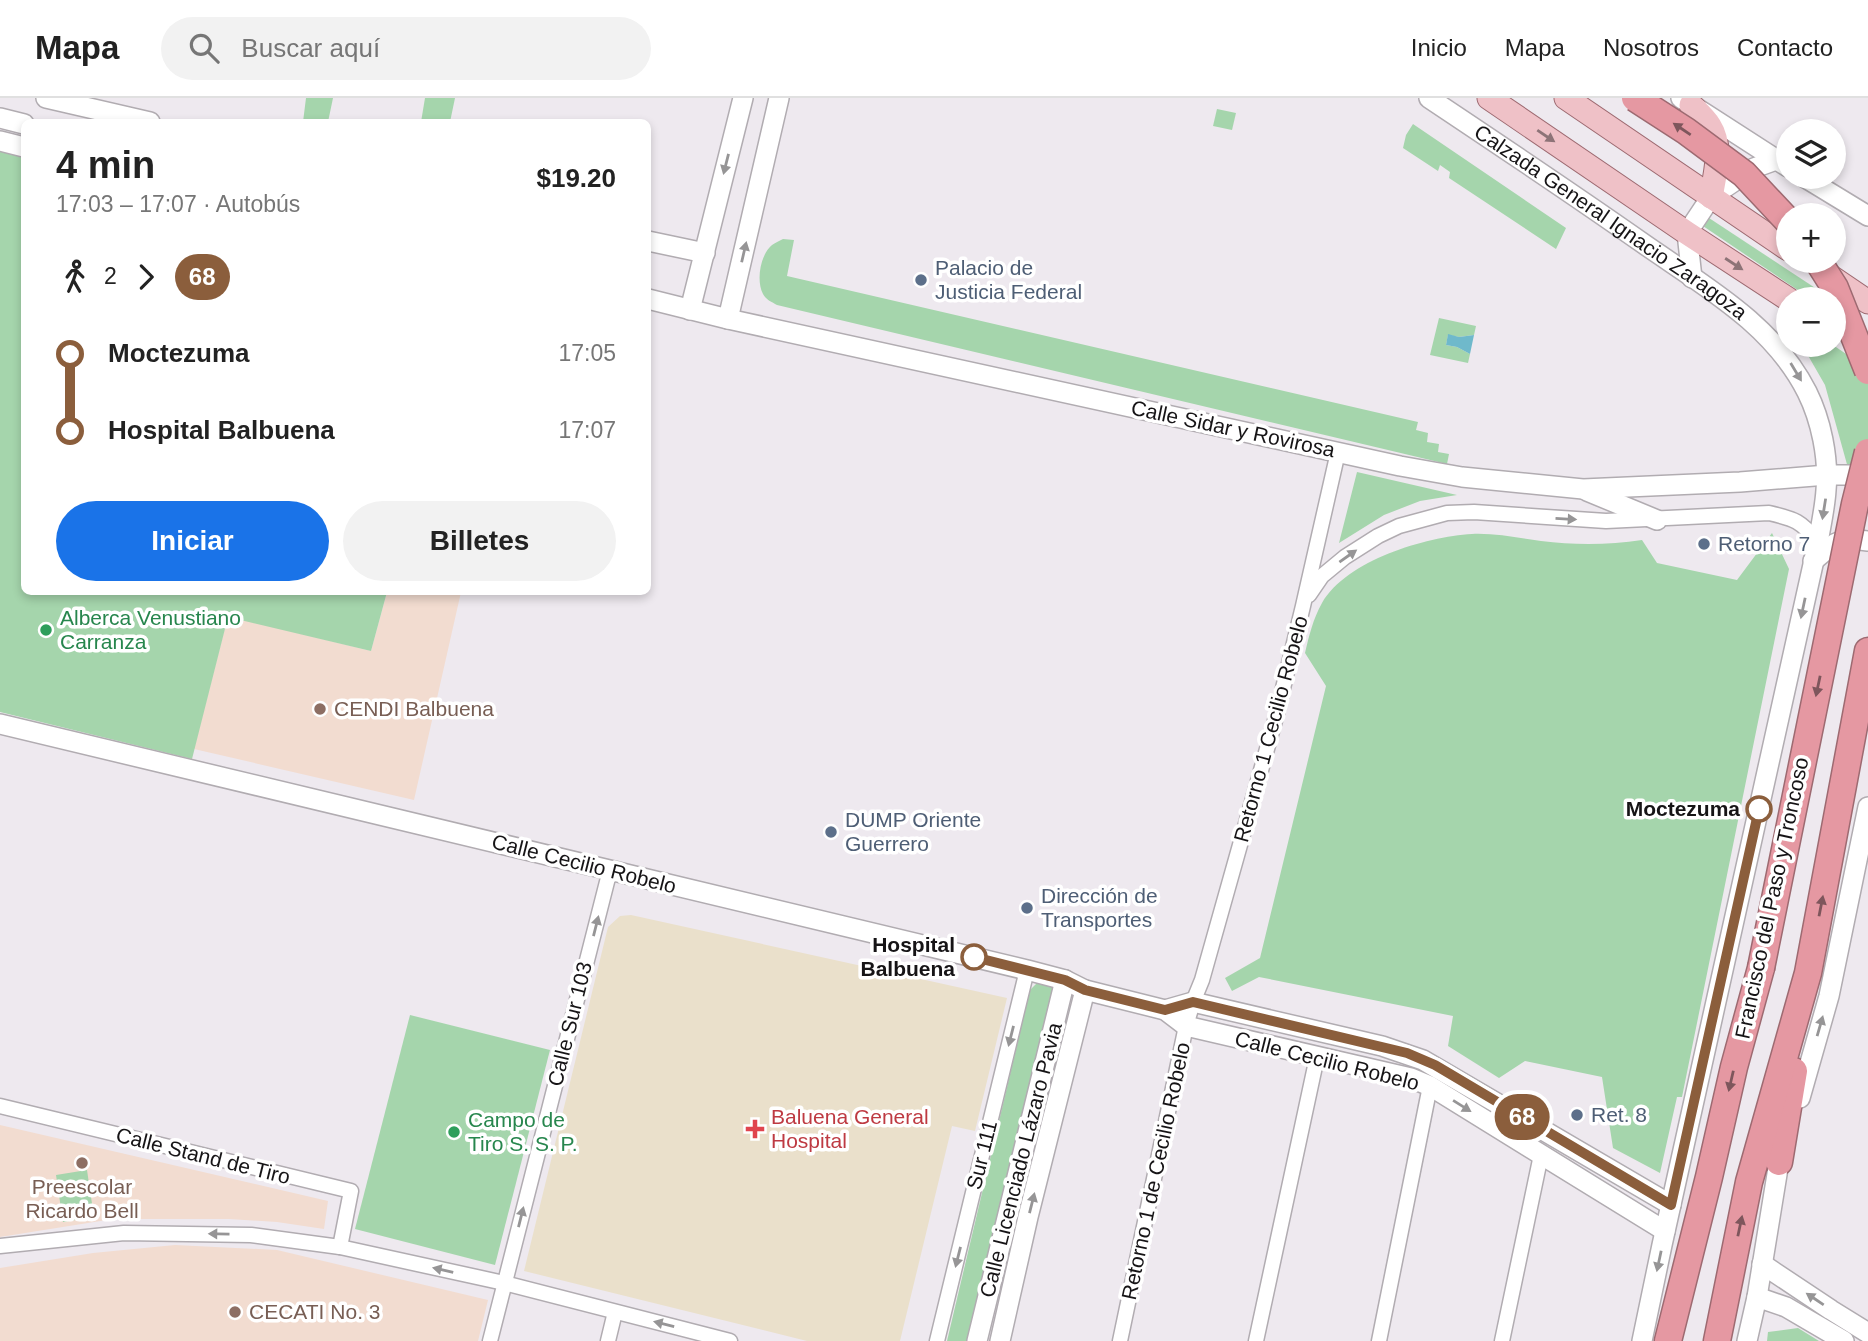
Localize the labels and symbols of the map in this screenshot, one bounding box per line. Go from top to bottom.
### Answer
street label: Calzada General Ignacio Zaragoza [1470,120,1752,324]
one-way arrow [1673,122,1691,136]
one-way arrow [1536,130,1555,143]
one-way arrow [721,153,732,175]
one-way arrow [738,241,749,263]
place label: Palacio de Justicia Federal [935,256,1082,303]
one-way arrow [1724,257,1744,270]
marker: Palacio de Justicia Federal [913,272,929,288]
one-way arrow [1789,363,1802,382]
street label: Calle Sidar y Rovirosa [1129,396,1337,461]
one-way arrow [1818,498,1829,520]
one-way arrow [1555,513,1577,524]
place label: Retorno 7 [1718,532,1810,555]
marker: Retorno 7 [1696,536,1712,552]
one-way arrow [1339,549,1357,563]
one-way arrow [1797,598,1808,620]
place label: Alberca Venustiano Carranza [60,606,241,653]
street label: Retorno 1 Cecilio Robelo [1229,613,1312,845]
marker: Alberca Venustiano Carranza [38,622,54,638]
one-way arrow [1812,675,1823,697]
place label: CENDI Balbuena [334,697,494,720]
marker: CENDI Balbuena [312,701,328,717]
street label: Francisco del Paso y Troncoso [1730,755,1813,1041]
marker: Moctezuma [1746,796,1772,822]
place label: Moctezuma [1626,797,1740,820]
place label: DUMP Oriente Guerrero [845,808,981,855]
marker: DUMP Oriente Guerrero [823,824,839,840]
street label: Calle Cecilio Robelo [490,829,679,898]
place label: Dirección de Transportes [1041,884,1158,931]
one-way arrow [1815,895,1826,917]
marker: Dirección de Transportes [1019,900,1035,916]
one-way arrow [591,914,602,936]
place label: Hospital Balbuena [860,933,955,980]
marker: Hospital Balbuena [961,944,987,970]
street label: Calle Sur 103 [543,959,596,1088]
one-way arrow [1815,1015,1826,1037]
street label: Calle Licenciado Lázaro Pavia [975,1020,1066,1300]
one-way arrow [1005,1025,1016,1047]
street label: Calle Cecilio Robelo [1233,1026,1422,1095]
street label: Retorno 1 de Cecilio Robelo [1117,1040,1194,1302]
one-way arrow [1725,1070,1736,1092]
line badge: 68 [1490,1094,1554,1140]
one-way arrow [1452,1100,1471,1113]
place label: Ret. 8 [1591,1103,1647,1126]
place label: Baluena General Hospital [771,1105,929,1152]
marker: Ret. 8 [1569,1107,1585,1123]
place label: Campo de Tiro S. S. P. [468,1108,578,1155]
street label: Sur 111 [962,1118,1001,1192]
marker: Baluena General Hospital [745,1119,765,1139]
street label: Calle Stand de Tiro [114,1123,293,1188]
marker: Campo de Tiro S. S. P. [446,1124,462,1140]
marker: Preescolar Ricardo Bell [74,1155,90,1171]
place label: Preescolar Ricardo Bell [25,1175,139,1222]
one-way arrow [1027,1192,1038,1214]
one-way arrow [516,1206,527,1228]
one-way arrow [1734,1215,1745,1237]
one-way arrow [208,1229,230,1240]
one-way arrow [952,1246,963,1268]
one-way arrow [1653,1250,1664,1272]
one-way arrow [432,1264,454,1275]
one-way arrow [1805,1293,1824,1306]
place label: CECATI No. 3 [249,1300,380,1323]
marker: CECATI No. 3 [227,1304,243,1320]
one-way arrow [653,1318,675,1329]

